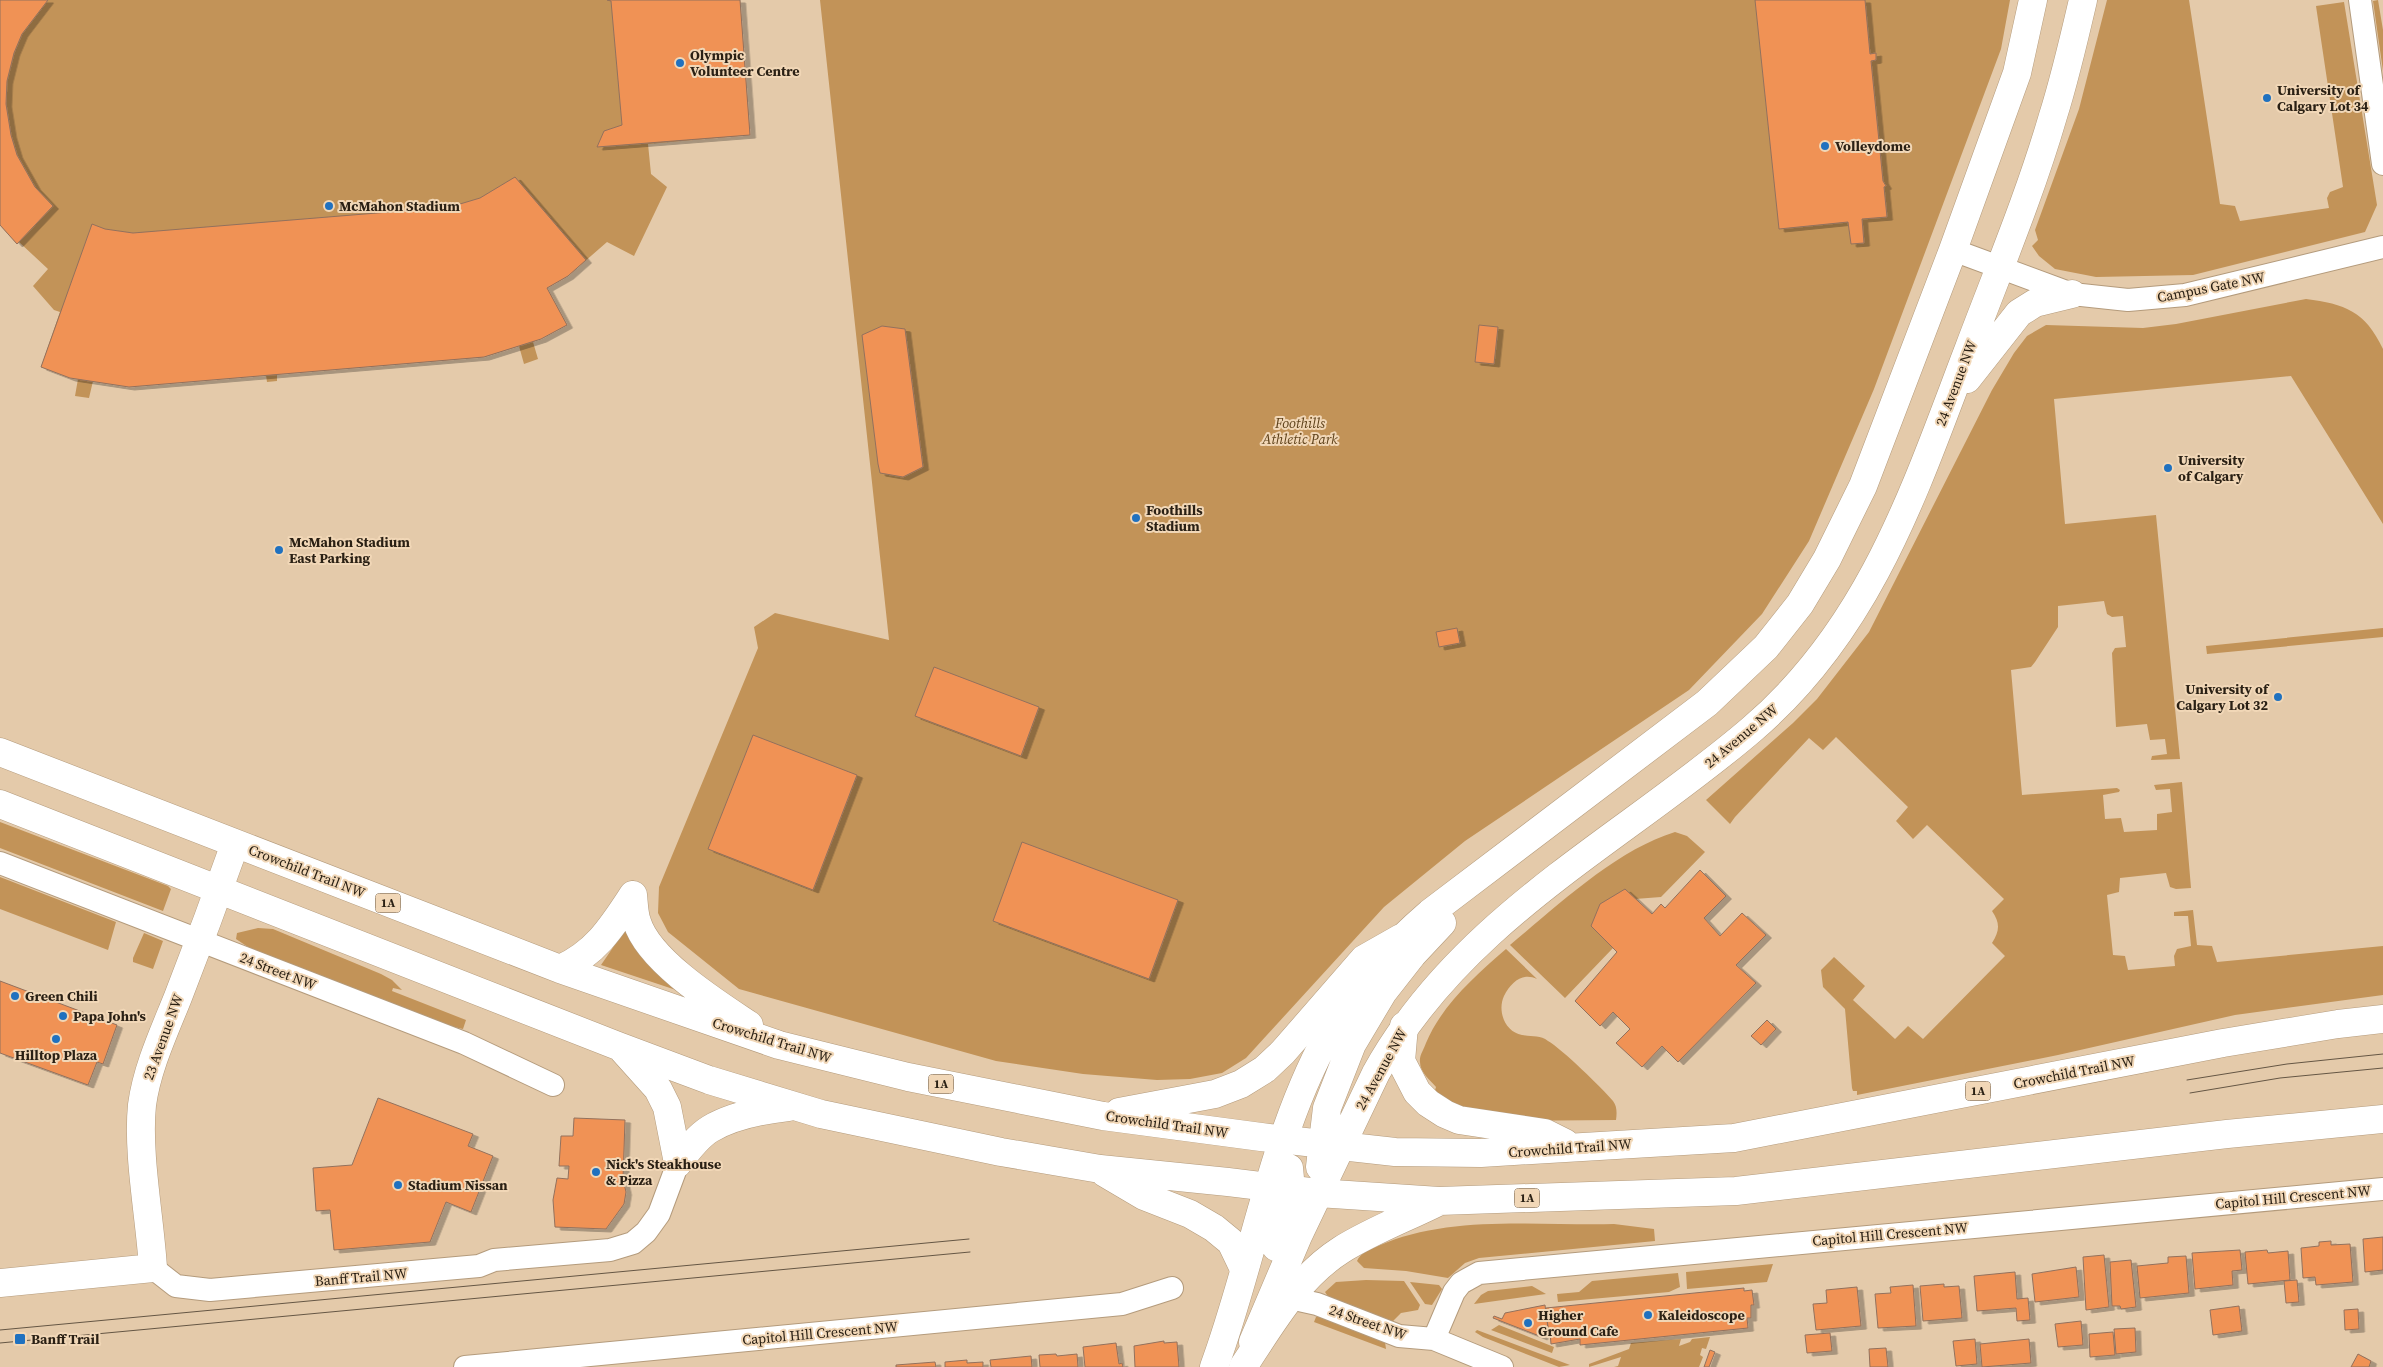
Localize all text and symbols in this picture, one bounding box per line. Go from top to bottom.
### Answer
place label: Olympic Volunteer Centre [690,45,800,81]
marker: Olympic Volunteer Centre [674,57,686,69]
place label: University of Calgary Lot 34 [2277,80,2369,116]
marker: University of Calgary Lot 34 [2261,92,2273,104]
place label: Volleydome [1835,136,1911,156]
marker: Volleydome [1819,140,1831,152]
place label: McMahon Stadium [339,196,460,216]
marker: McMahon Stadium [323,200,335,212]
street label: Campus Gate NW [2155,267,2267,307]
street label: 24 Avenue NW [1930,337,1982,429]
park label: Foothills Athletic Park [1261,413,1338,449]
place label: University of Calgary [2178,450,2245,486]
marker: University of Calgary [2162,462,2174,474]
place label: Foothills Stadium [1146,500,1203,536]
marker: Foothills Stadium [1130,512,1142,524]
place label: McMahon Stadium East Parking [289,532,410,568]
marker: McMahon Stadium East Parking [273,544,285,556]
place label: University of Calgary Lot 32 [2176,679,2270,715]
marker: University of Calgary Lot 32 [2272,691,2284,703]
street label: 24 Avenue NW [1700,699,1782,773]
street label: Crowchild Trail NW [246,840,369,903]
road number: 1A [376,894,400,912]
street label: 24 Street NW [237,947,320,995]
place label: Green Chili [25,986,98,1006]
marker: Green Chili [9,990,21,1002]
street label: 23 Avenue NW [138,991,188,1083]
place label: Papa John's [73,1006,147,1026]
marker: Papa John's [57,1010,69,1022]
street label: Crowchild Trail NW [710,1012,834,1068]
street label: 24 Avenue NW [1350,1024,1412,1113]
marker: Hilltop Plaza [50,1033,62,1045]
place label: Hilltop Plaza [15,1045,98,1065]
street label: Crowchild Trail NW [2012,1050,2137,1094]
road number: 1A [928,1074,954,1094]
road number: 1A [1966,1082,1990,1100]
street label: Crowchild Trail NW [1105,1106,1230,1143]
street label: Crowchild Trail NW [1508,1134,1633,1162]
place label: Nick's Steakhouse & Pizza [606,1154,721,1190]
marker: Nick's Steakhouse & Pizza [590,1166,602,1178]
place label: Stadium Nissan [408,1175,508,1195]
marker: Stadium Nissan [392,1179,404,1191]
street label: Capitol Hill Crescent NW [2214,1180,2372,1214]
road number: 1A [1514,1188,1540,1208]
street label: Capitol Hill Crescent NW [1811,1217,1969,1251]
street label: Banff Trail NW [314,1263,409,1291]
street label: 24 Street NW [1327,1299,1410,1345]
place label: Higher Ground Cafe [1538,1305,1618,1341]
place label: Kaleidoscope [1658,1305,1745,1325]
marker: Kaleidoscope [1642,1309,1654,1321]
street label: Capitol Hill Crescent NW [741,1316,899,1350]
marker: Higher Ground Cafe [1522,1317,1534,1329]
place label: Banff Trail [31,1329,100,1349]
marker: Banff Trail [13,1332,27,1346]

